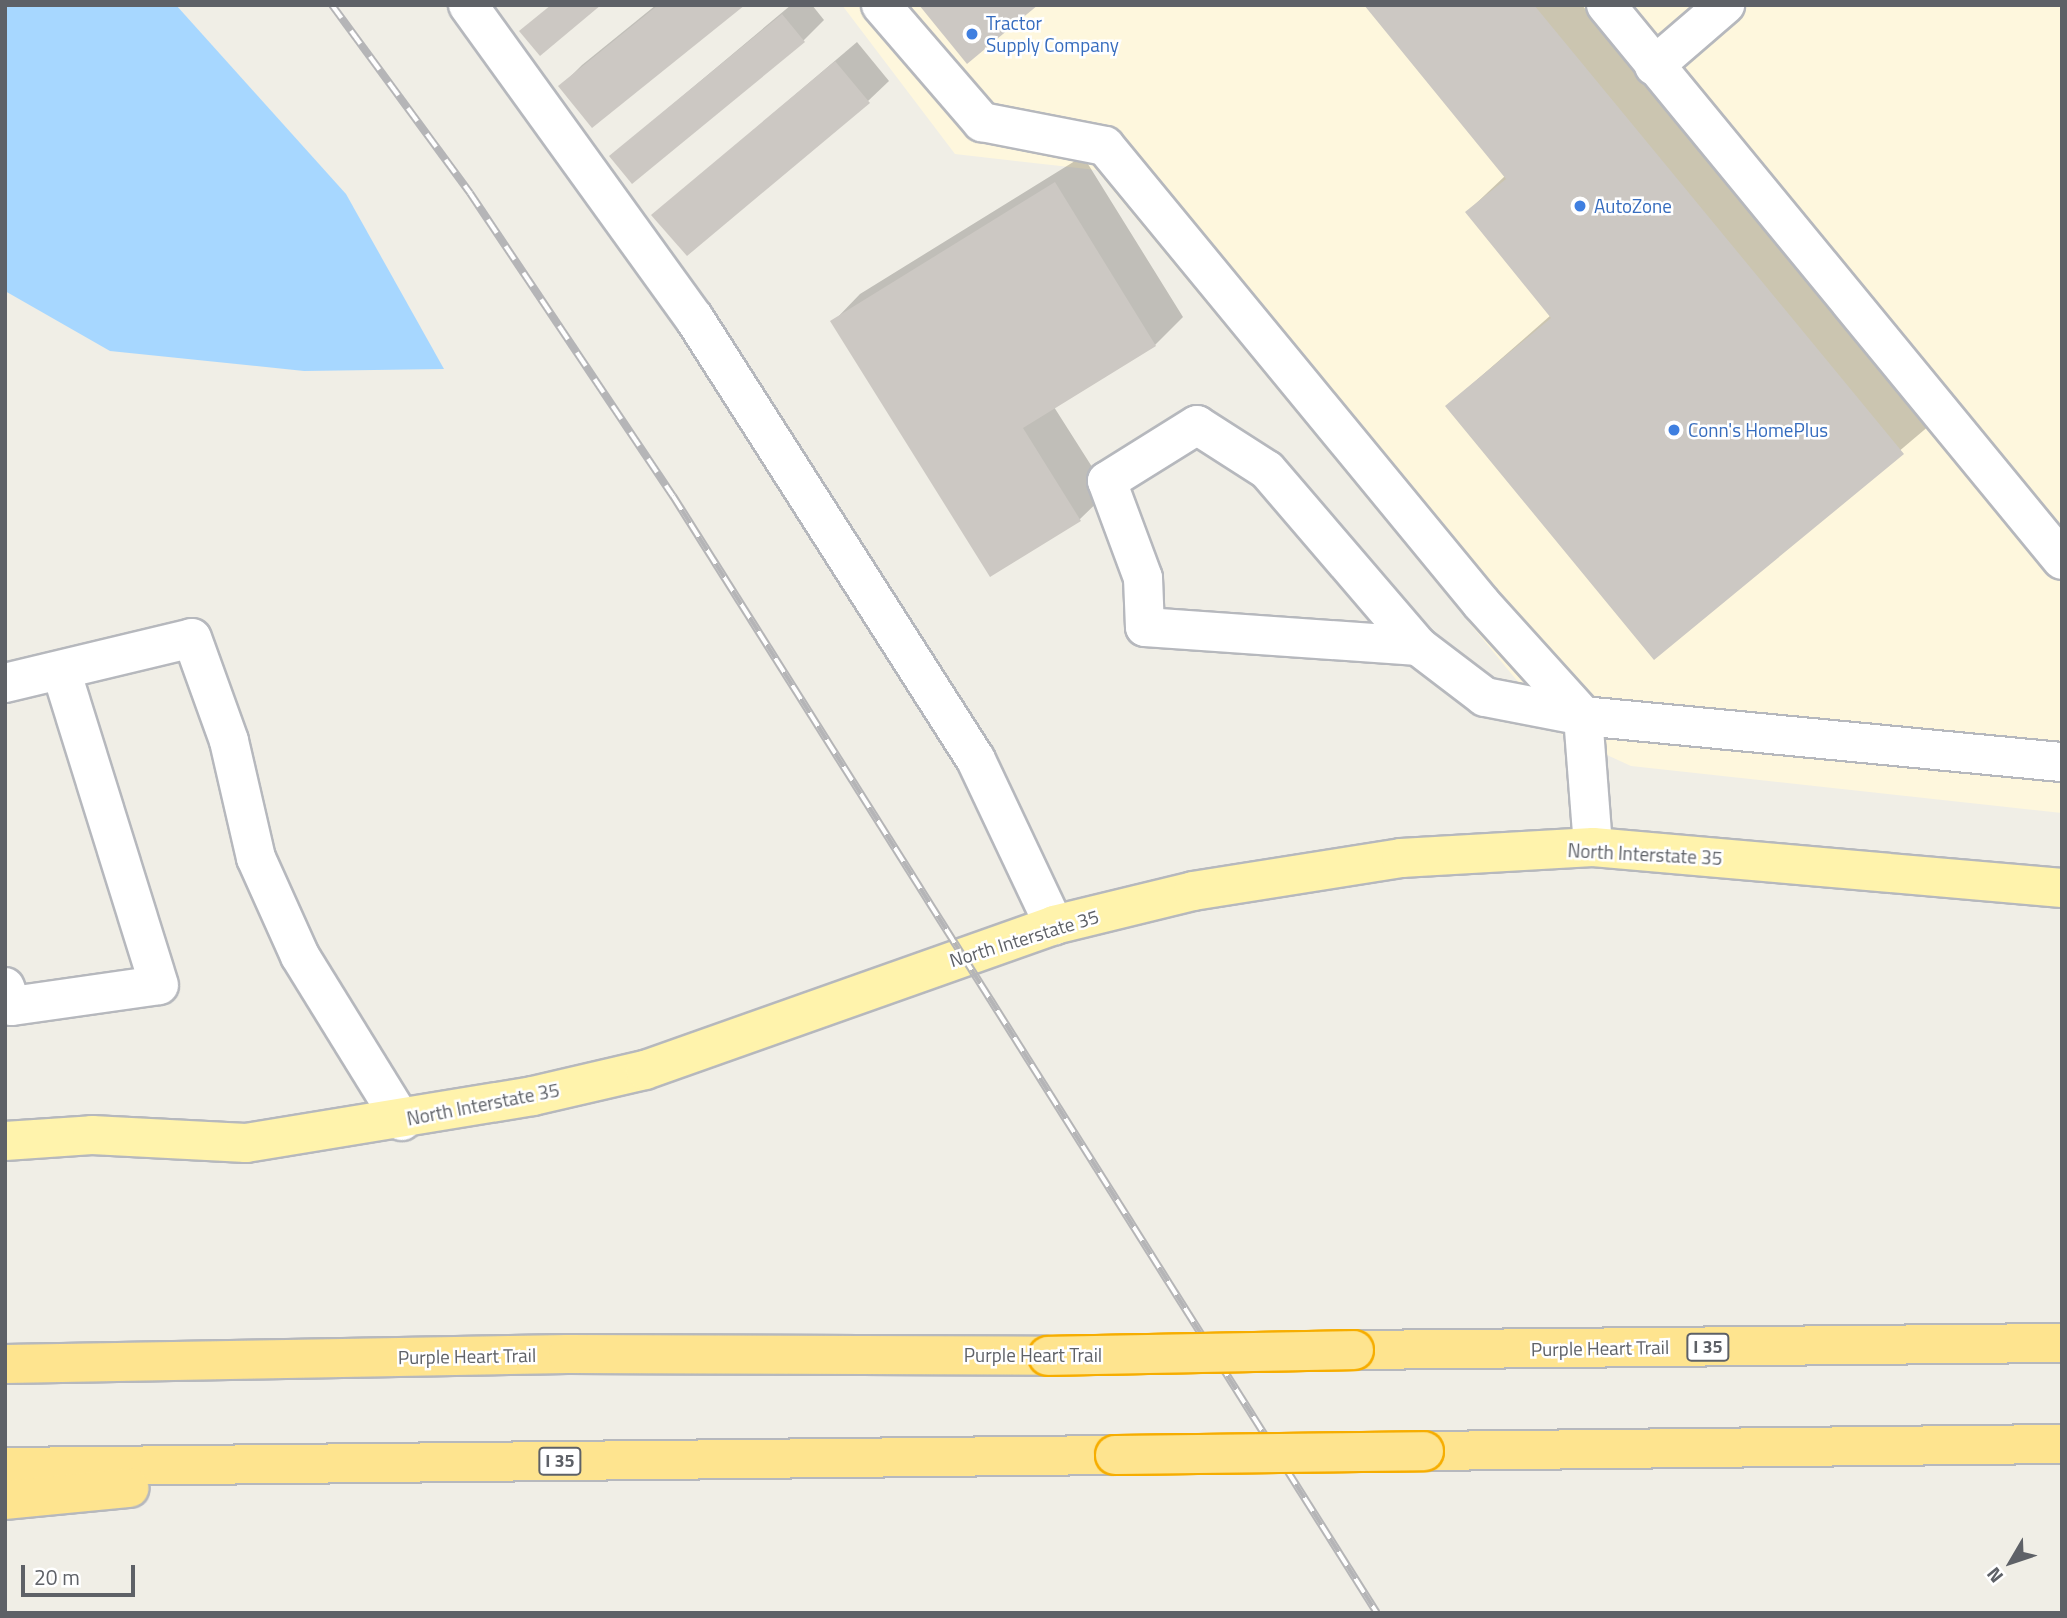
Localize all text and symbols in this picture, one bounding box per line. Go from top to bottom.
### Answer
place label: Tractor Supply Company [986,12,1119,56]
marker: Tractor Supply Company [964,26,980,42]
place label: AutoZone [1594,195,1672,217]
marker: AutoZone [1572,198,1588,214]
place label: Conn's HomePlus [1688,419,1828,441]
marker: Conn's HomePlus [1666,422,1682,438]
street label: North Interstate 35 [1567,839,1723,869]
street label: North Interstate 35 [947,904,1101,972]
street label: North Interstate 35 [405,1078,561,1130]
road number: I 35 [1685,1332,1731,1362]
street label: Purple Heart Trail [1531,1335,1669,1361]
street label: Purple Heart Trail [398,1343,536,1369]
street label: Purple Heart Trail [964,1344,1102,1366]
road number: I 35 [537,1446,583,1476]
north arrow [1976,1527,2046,1597]
scale bar [24,1552,138,1596]
text: 20 m [34,1561,80,1593]
text: N [1979,1561,2010,1590]

